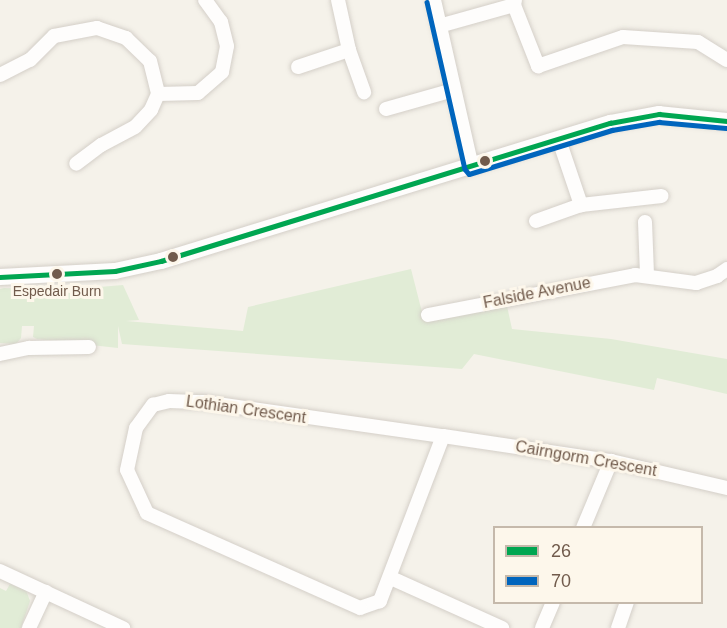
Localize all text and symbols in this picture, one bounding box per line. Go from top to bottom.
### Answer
unlabelled marker [479,155,491,167]
unlabelled marker [167,251,179,263]
marker: Espedair Burn [51,268,63,280]
street label: Falside Avenue [481,273,593,313]
place label: Espedair Burn [13,283,101,299]
street label: Lothian Crescent [185,392,307,428]
street label: Cairngorm Crescent [514,437,658,481]
legend [493,526,703,604]
text: 26 [551,541,571,561]
text: 70 [551,571,571,591]

